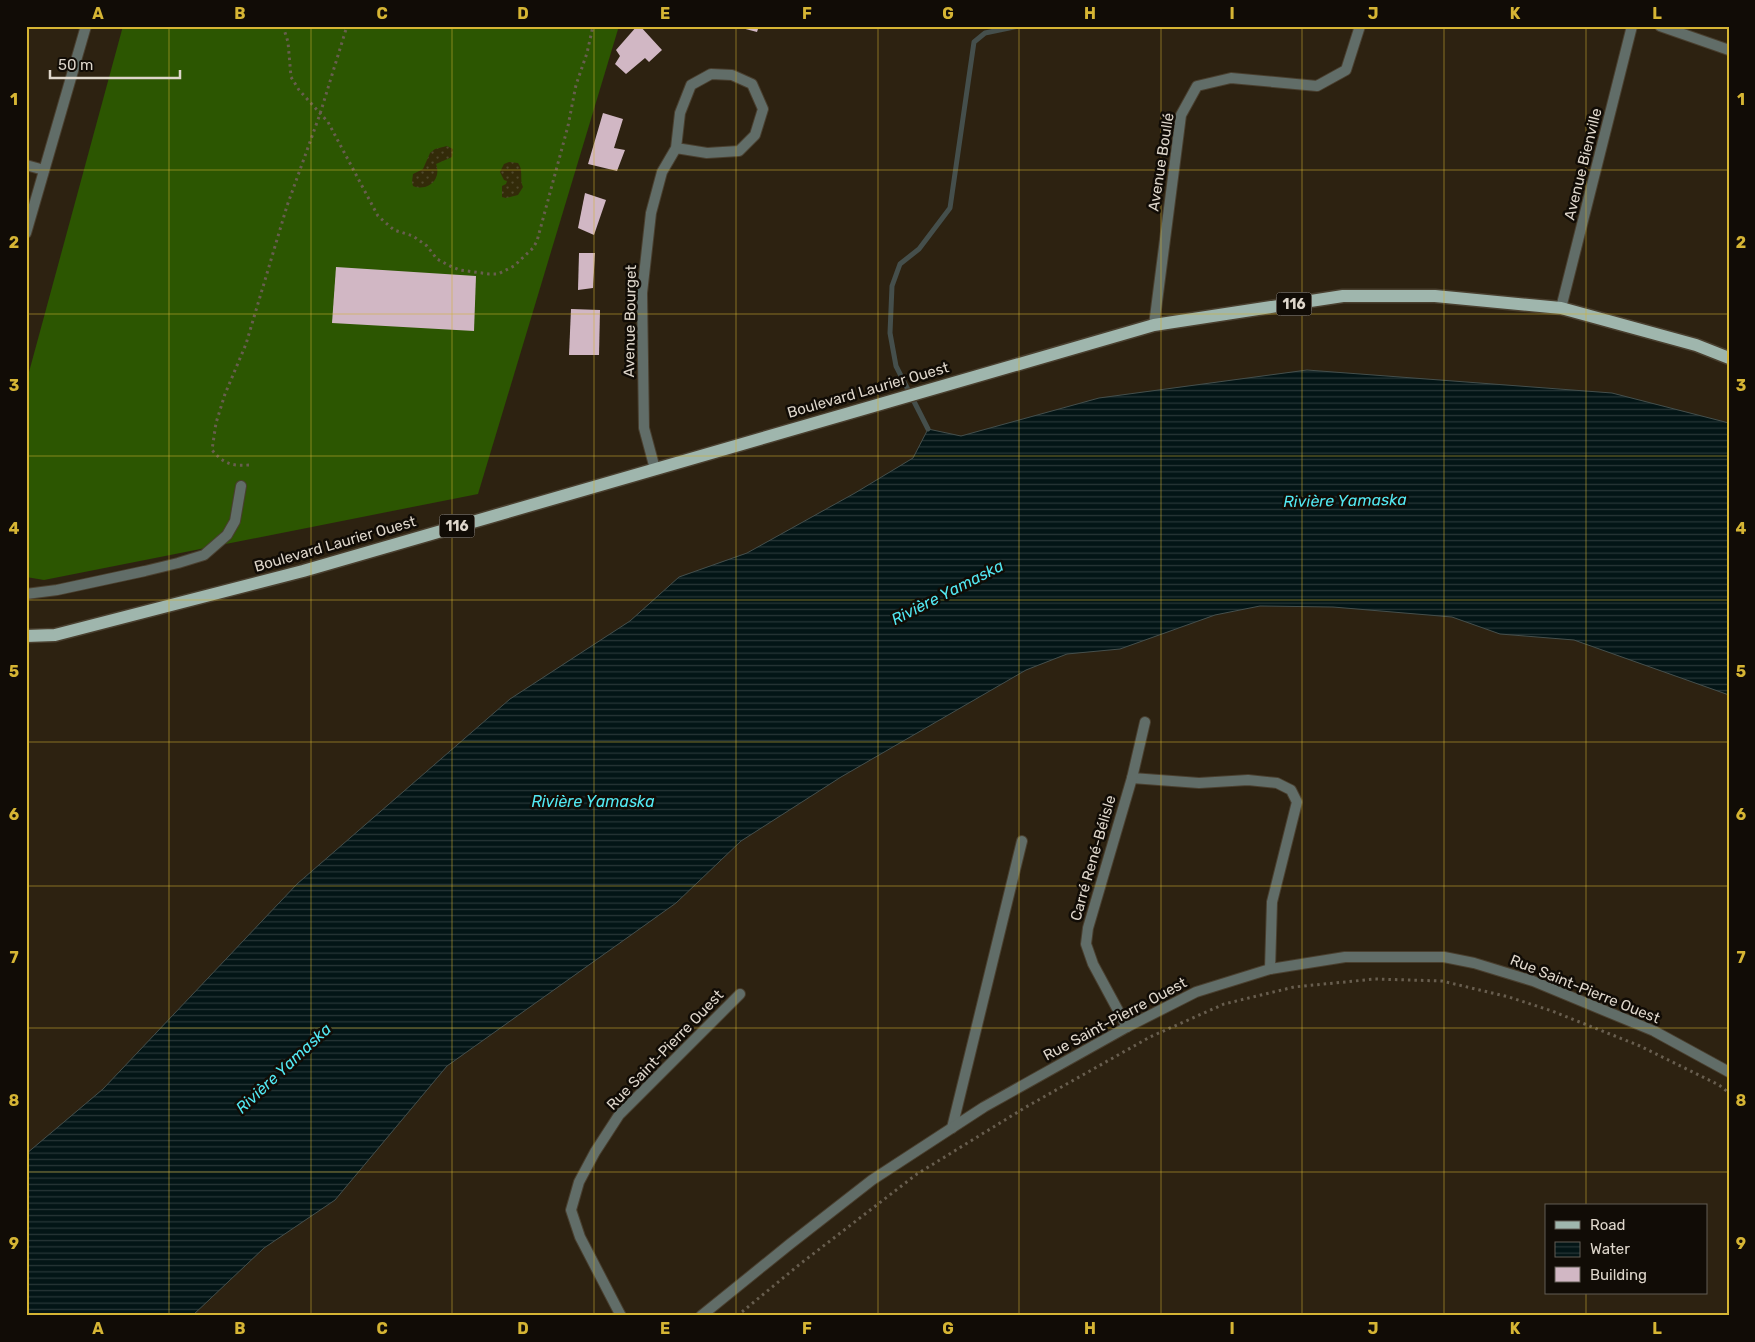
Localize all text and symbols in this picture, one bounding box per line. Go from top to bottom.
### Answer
text: A [92,4,104,23]
text: B [234,4,246,23]
text: C [376,4,388,23]
text: D [517,4,529,23]
text: E [660,4,670,23]
text: F [802,4,812,23]
text: G [942,4,954,23]
text: H [1084,4,1096,23]
text: I [1229,4,1235,23]
text: J [1368,4,1378,23]
text: K [1510,4,1521,23]
text: L [1652,4,1662,23]
scale bar [50,48,180,80]
text: 50 m [58,56,93,74]
text: 1 [10,90,18,109]
text: 1 [1737,90,1745,109]
street label: Avenue Bienville [1560,106,1606,222]
street label: Avenue Boullé [1144,111,1178,213]
text: 2 [9,233,19,252]
text: 2 [1736,233,1746,252]
street label: Avenue Bourget [620,264,640,377]
road number: 116 [1276,292,1312,316]
street label: Boulevard Laurier Ouest [785,358,951,422]
text: 3 [9,376,19,395]
text: 3 [1736,376,1746,395]
water label: Rivière Yamaska [1283,490,1407,511]
street label: Boulevard Laurier Ouest [252,512,418,576]
road number: 116 [440,514,474,538]
text: 4 [9,519,20,538]
text: 4 [1736,519,1747,538]
water label: Rivière Yamaska [888,556,1007,629]
text: 5 [9,662,19,681]
text: 5 [1736,662,1746,681]
water label: Rivière Yamaska [531,792,655,811]
street label: Carré René-Bélisle [1066,793,1120,923]
text: 6 [9,805,19,824]
text: 6 [1736,805,1746,824]
text: 7 [9,948,19,967]
text: 7 [1736,948,1746,967]
street label: Rue Saint-Pierre Ouest [1507,951,1663,1027]
street label: Rue Saint-Pierre Ouest [1040,973,1190,1065]
street label: Rue Saint-Pierre Ouest [603,986,727,1114]
water label: Rivière Yamaska [232,1019,335,1117]
text: 8 [9,1091,20,1110]
text: 8 [1736,1091,1747,1110]
legend [1545,1204,1708,1294]
text: Road [1590,1216,1626,1234]
text: 9 [9,1234,19,1253]
text: 9 [1736,1234,1746,1253]
text: Water [1590,1240,1630,1258]
text: Building [1590,1266,1647,1284]
text: A [92,1319,104,1338]
text: B [234,1319,246,1338]
text: C [376,1319,388,1338]
text: D [517,1319,529,1338]
text: E [660,1319,670,1338]
text: F [802,1319,812,1338]
text: G [942,1319,954,1338]
text: H [1084,1319,1096,1338]
text: I [1229,1319,1235,1338]
text: J [1368,1319,1378,1338]
text: K [1510,1319,1521,1338]
text: L [1652,1319,1662,1338]

